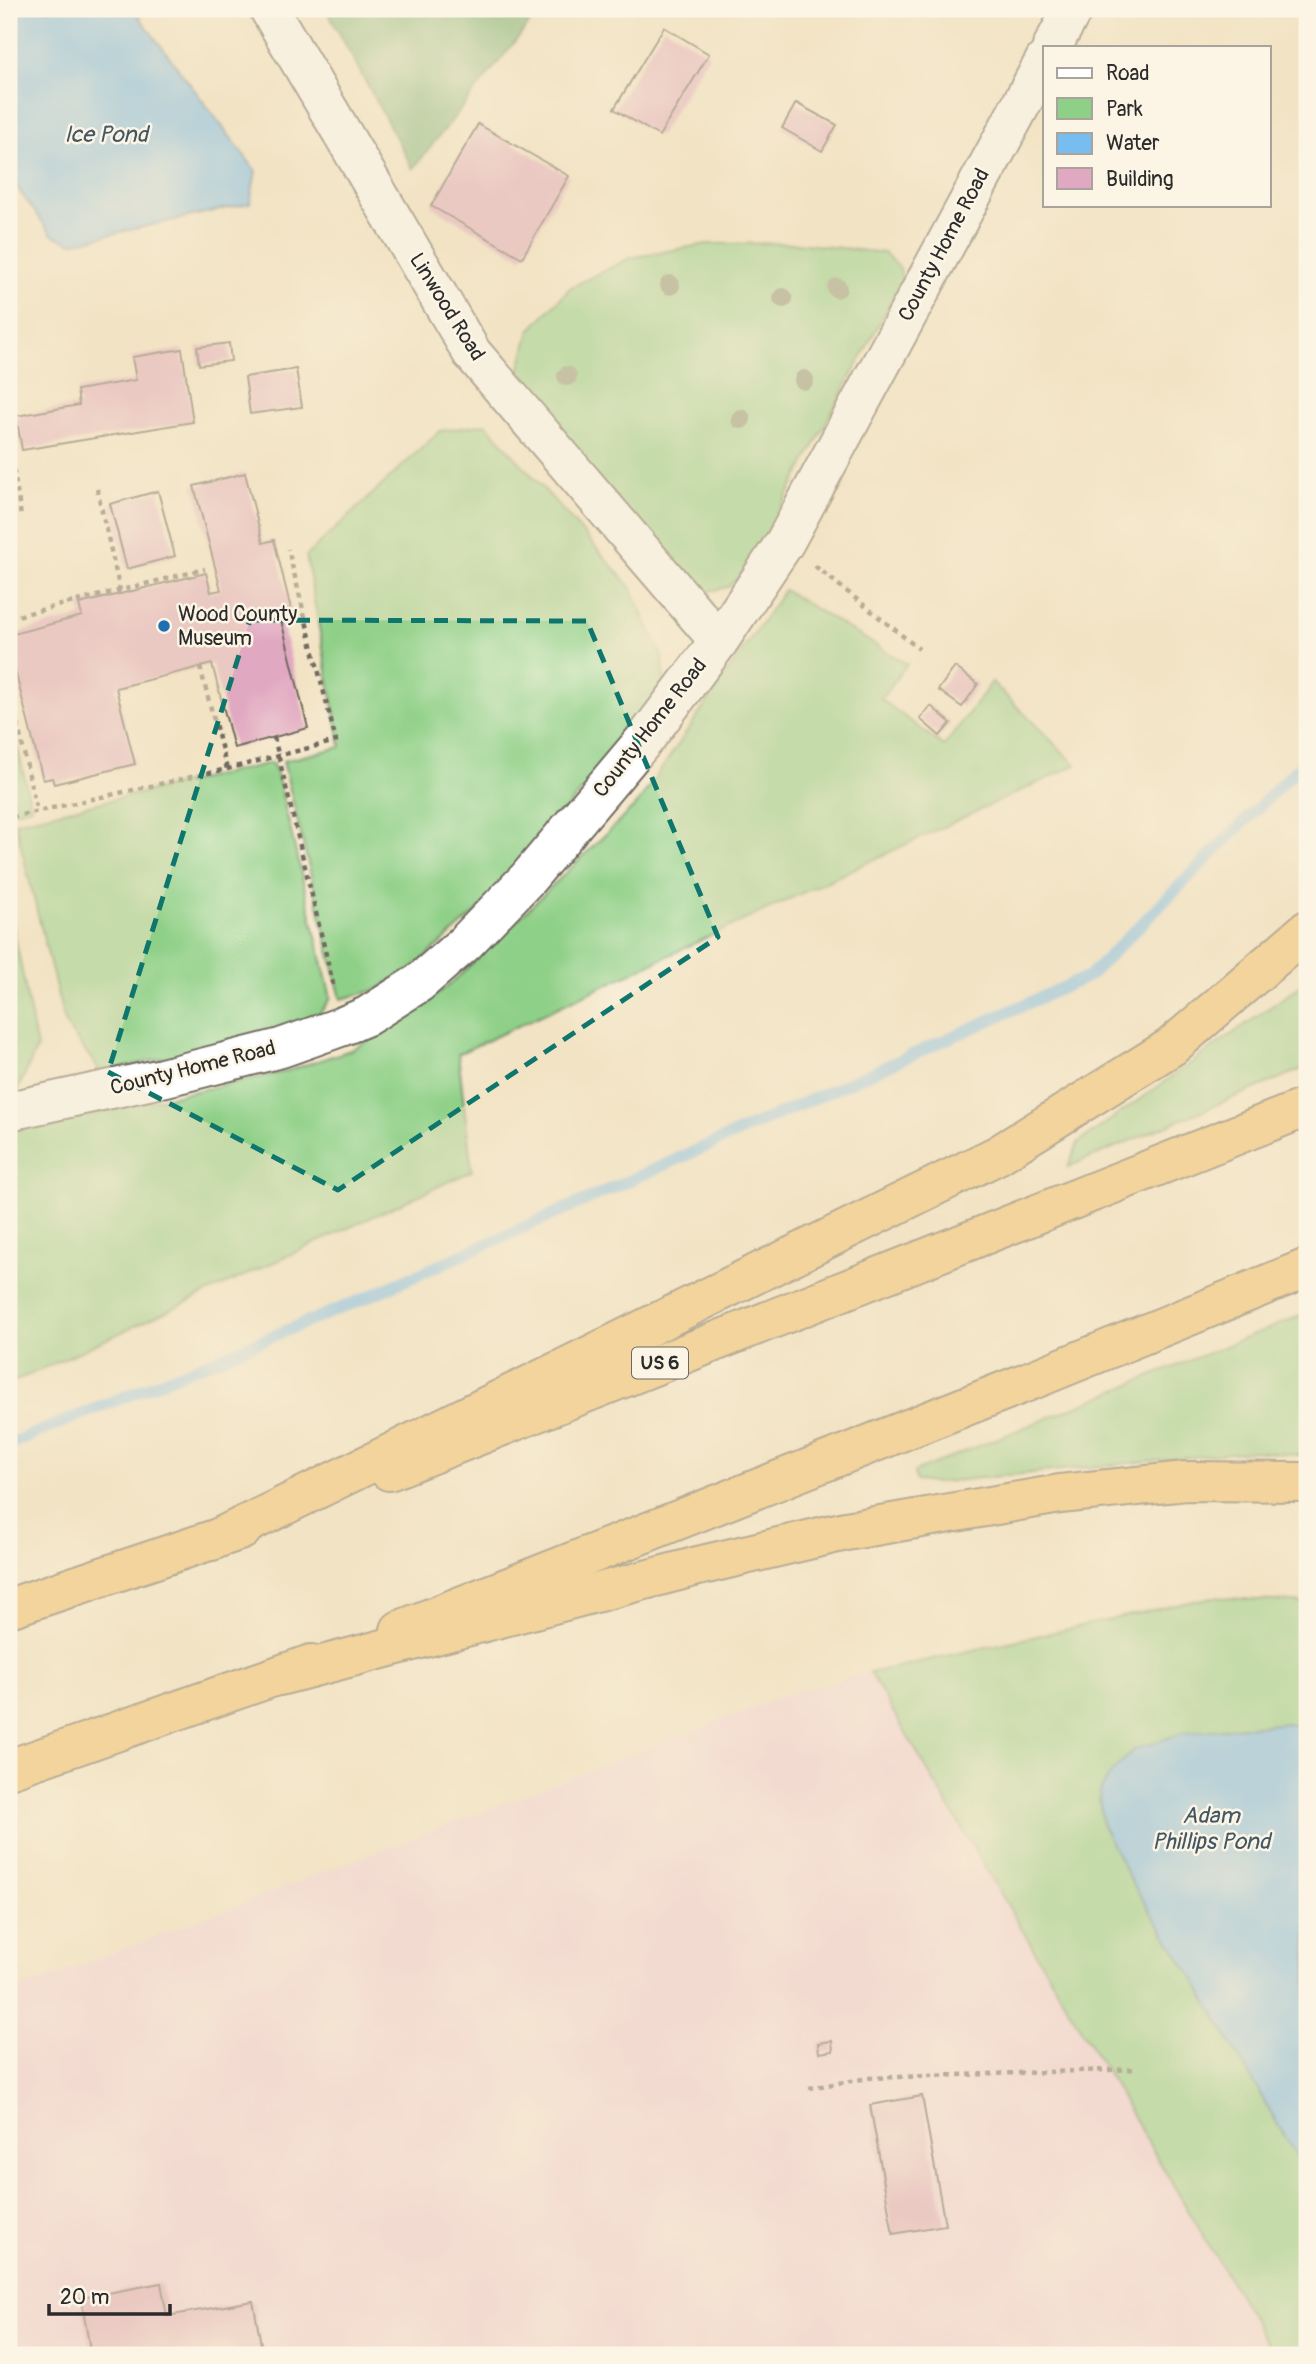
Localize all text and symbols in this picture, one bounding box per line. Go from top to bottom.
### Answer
legend [1043,46,1270,206]
text: Road [1106,60,1150,87]
text: Park [1106,96,1143,123]
water label: Ice Pond [64,120,150,149]
text: Water [1106,130,1160,157]
street label: County Home Road [892,164,996,326]
text: Building [1106,166,1173,193]
street label: Linwood Road [403,248,491,366]
place label: Wood County Museum [178,601,297,652]
marker: Wood County Museum [156,618,172,634]
street label: County Home Road [587,653,713,803]
street label: County Home Road [108,1034,278,1102]
road number: US 6 [632,1348,688,1378]
water label: Adam Phillips Pond [1152,1801,1273,1856]
scale bar [49,2273,170,2317]
text: 20 m [60,2284,109,2311]

